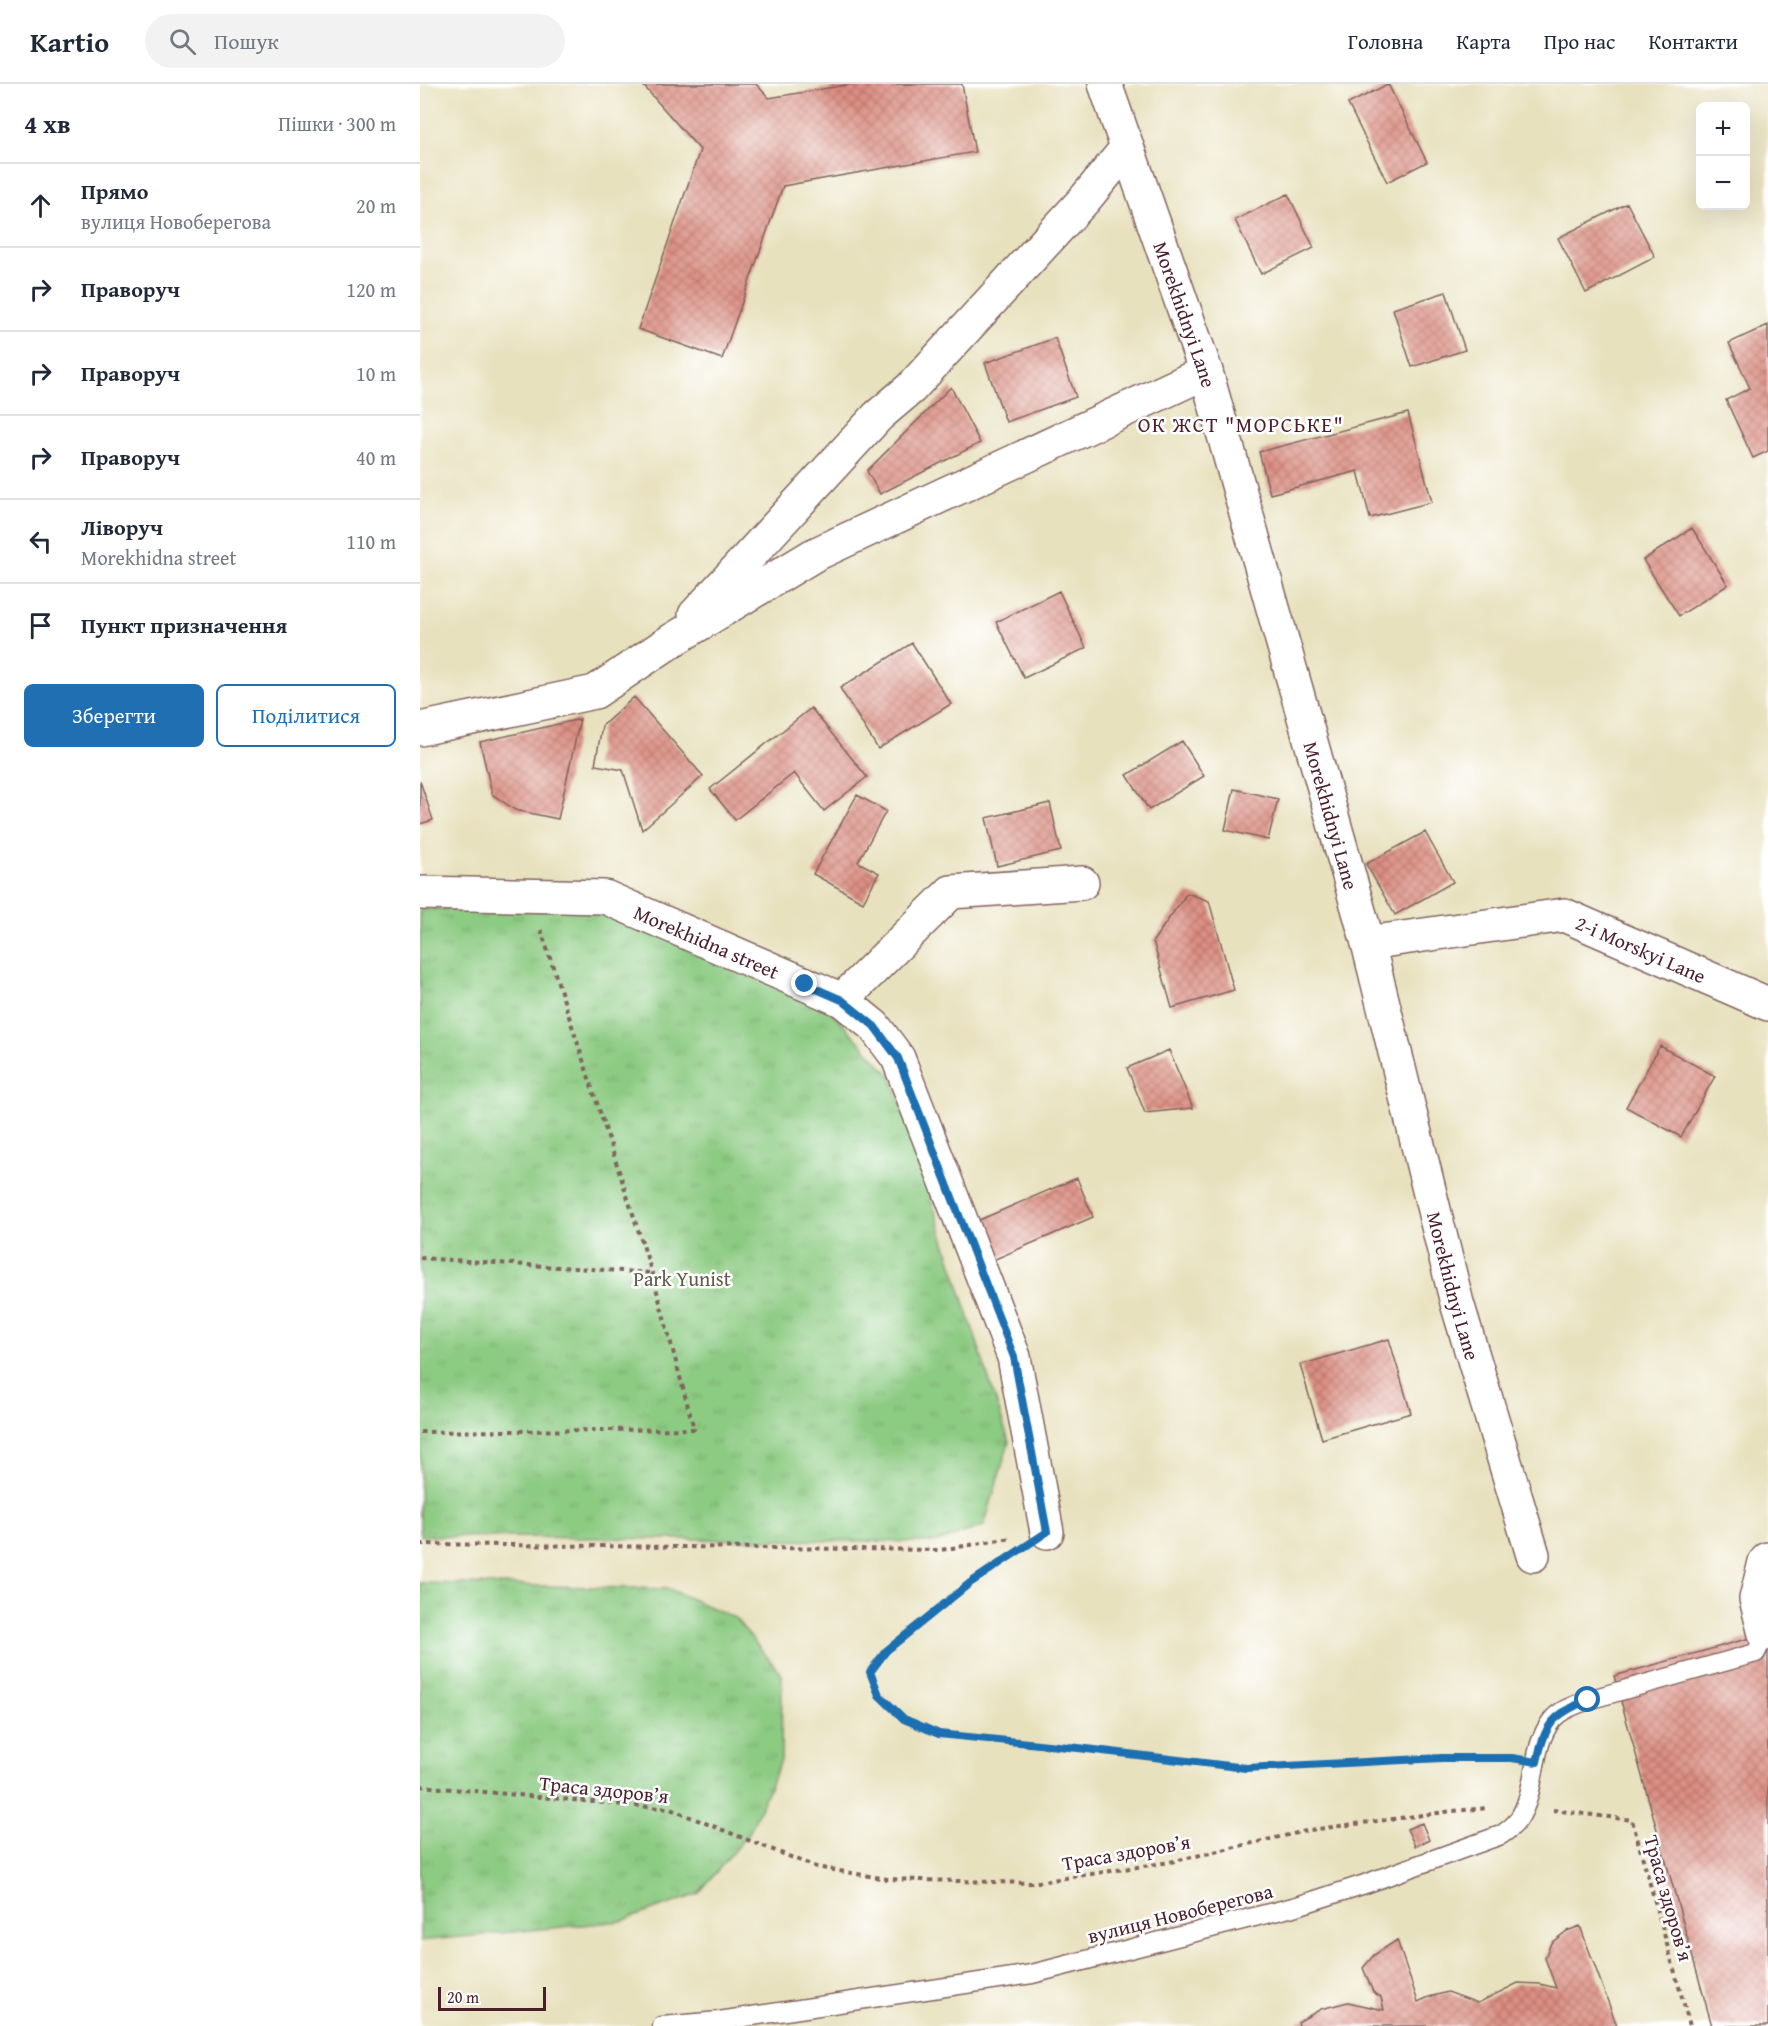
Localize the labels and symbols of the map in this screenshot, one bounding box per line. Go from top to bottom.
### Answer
street label: Morekhidnyi Lane [1147,237,1224,391]
district label: ОК ЖСТ "МОРСЬКЕ" [1138,409,1344,440]
street label: Morekhidnyi Lane [1297,738,1367,893]
street label: Morekhidna street [630,897,784,986]
street label: 2-i Morskyi Lane [1571,907,1711,990]
route end [791,970,817,996]
street label: Morekhidnyi Lane [1420,1208,1488,1363]
park label: Park Yunist [633,1264,731,1293]
route start [1574,1686,1600,1712]
street label: Траса здоров’я [538,1768,670,1810]
street label: Траса здоров’я [1060,1826,1192,1878]
street label: Траса здоров’я [1637,1832,1701,1964]
street label: вулиця Новоберегова [1084,1876,1276,1950]
scale bar [438,1984,546,2012]

